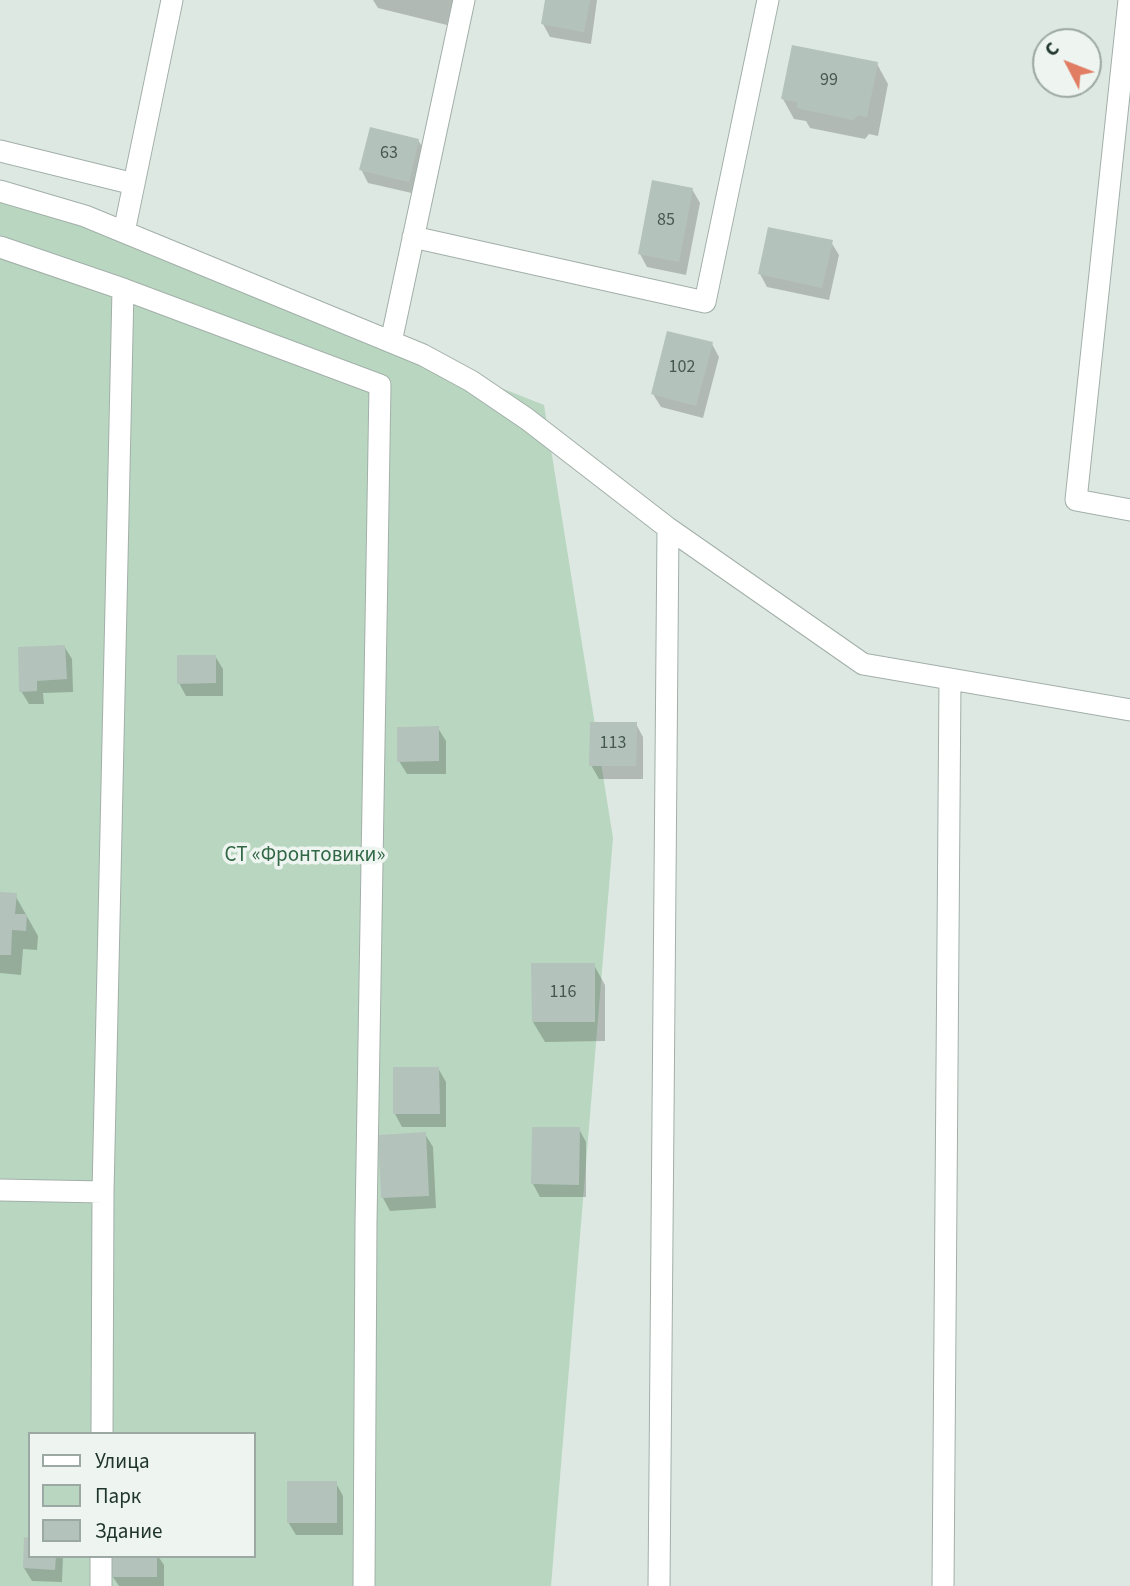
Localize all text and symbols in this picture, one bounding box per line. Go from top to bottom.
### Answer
north arrow [1032,28,1102,98]
text: С [1039,37,1066,63]
house number: 99 [820,70,838,92]
house number: 63 [380,143,398,165]
house number: 85 [657,210,675,232]
house number: 102 [669,357,695,379]
house number: 113 [600,733,626,755]
park label: СТ «Фронтовики» [225,843,385,869]
house number: 116 [550,982,576,1004]
legend [28,1432,256,1558]
text: Улица [95,1446,150,1476]
text: Парк [95,1481,141,1511]
text: Здание [95,1516,163,1546]

